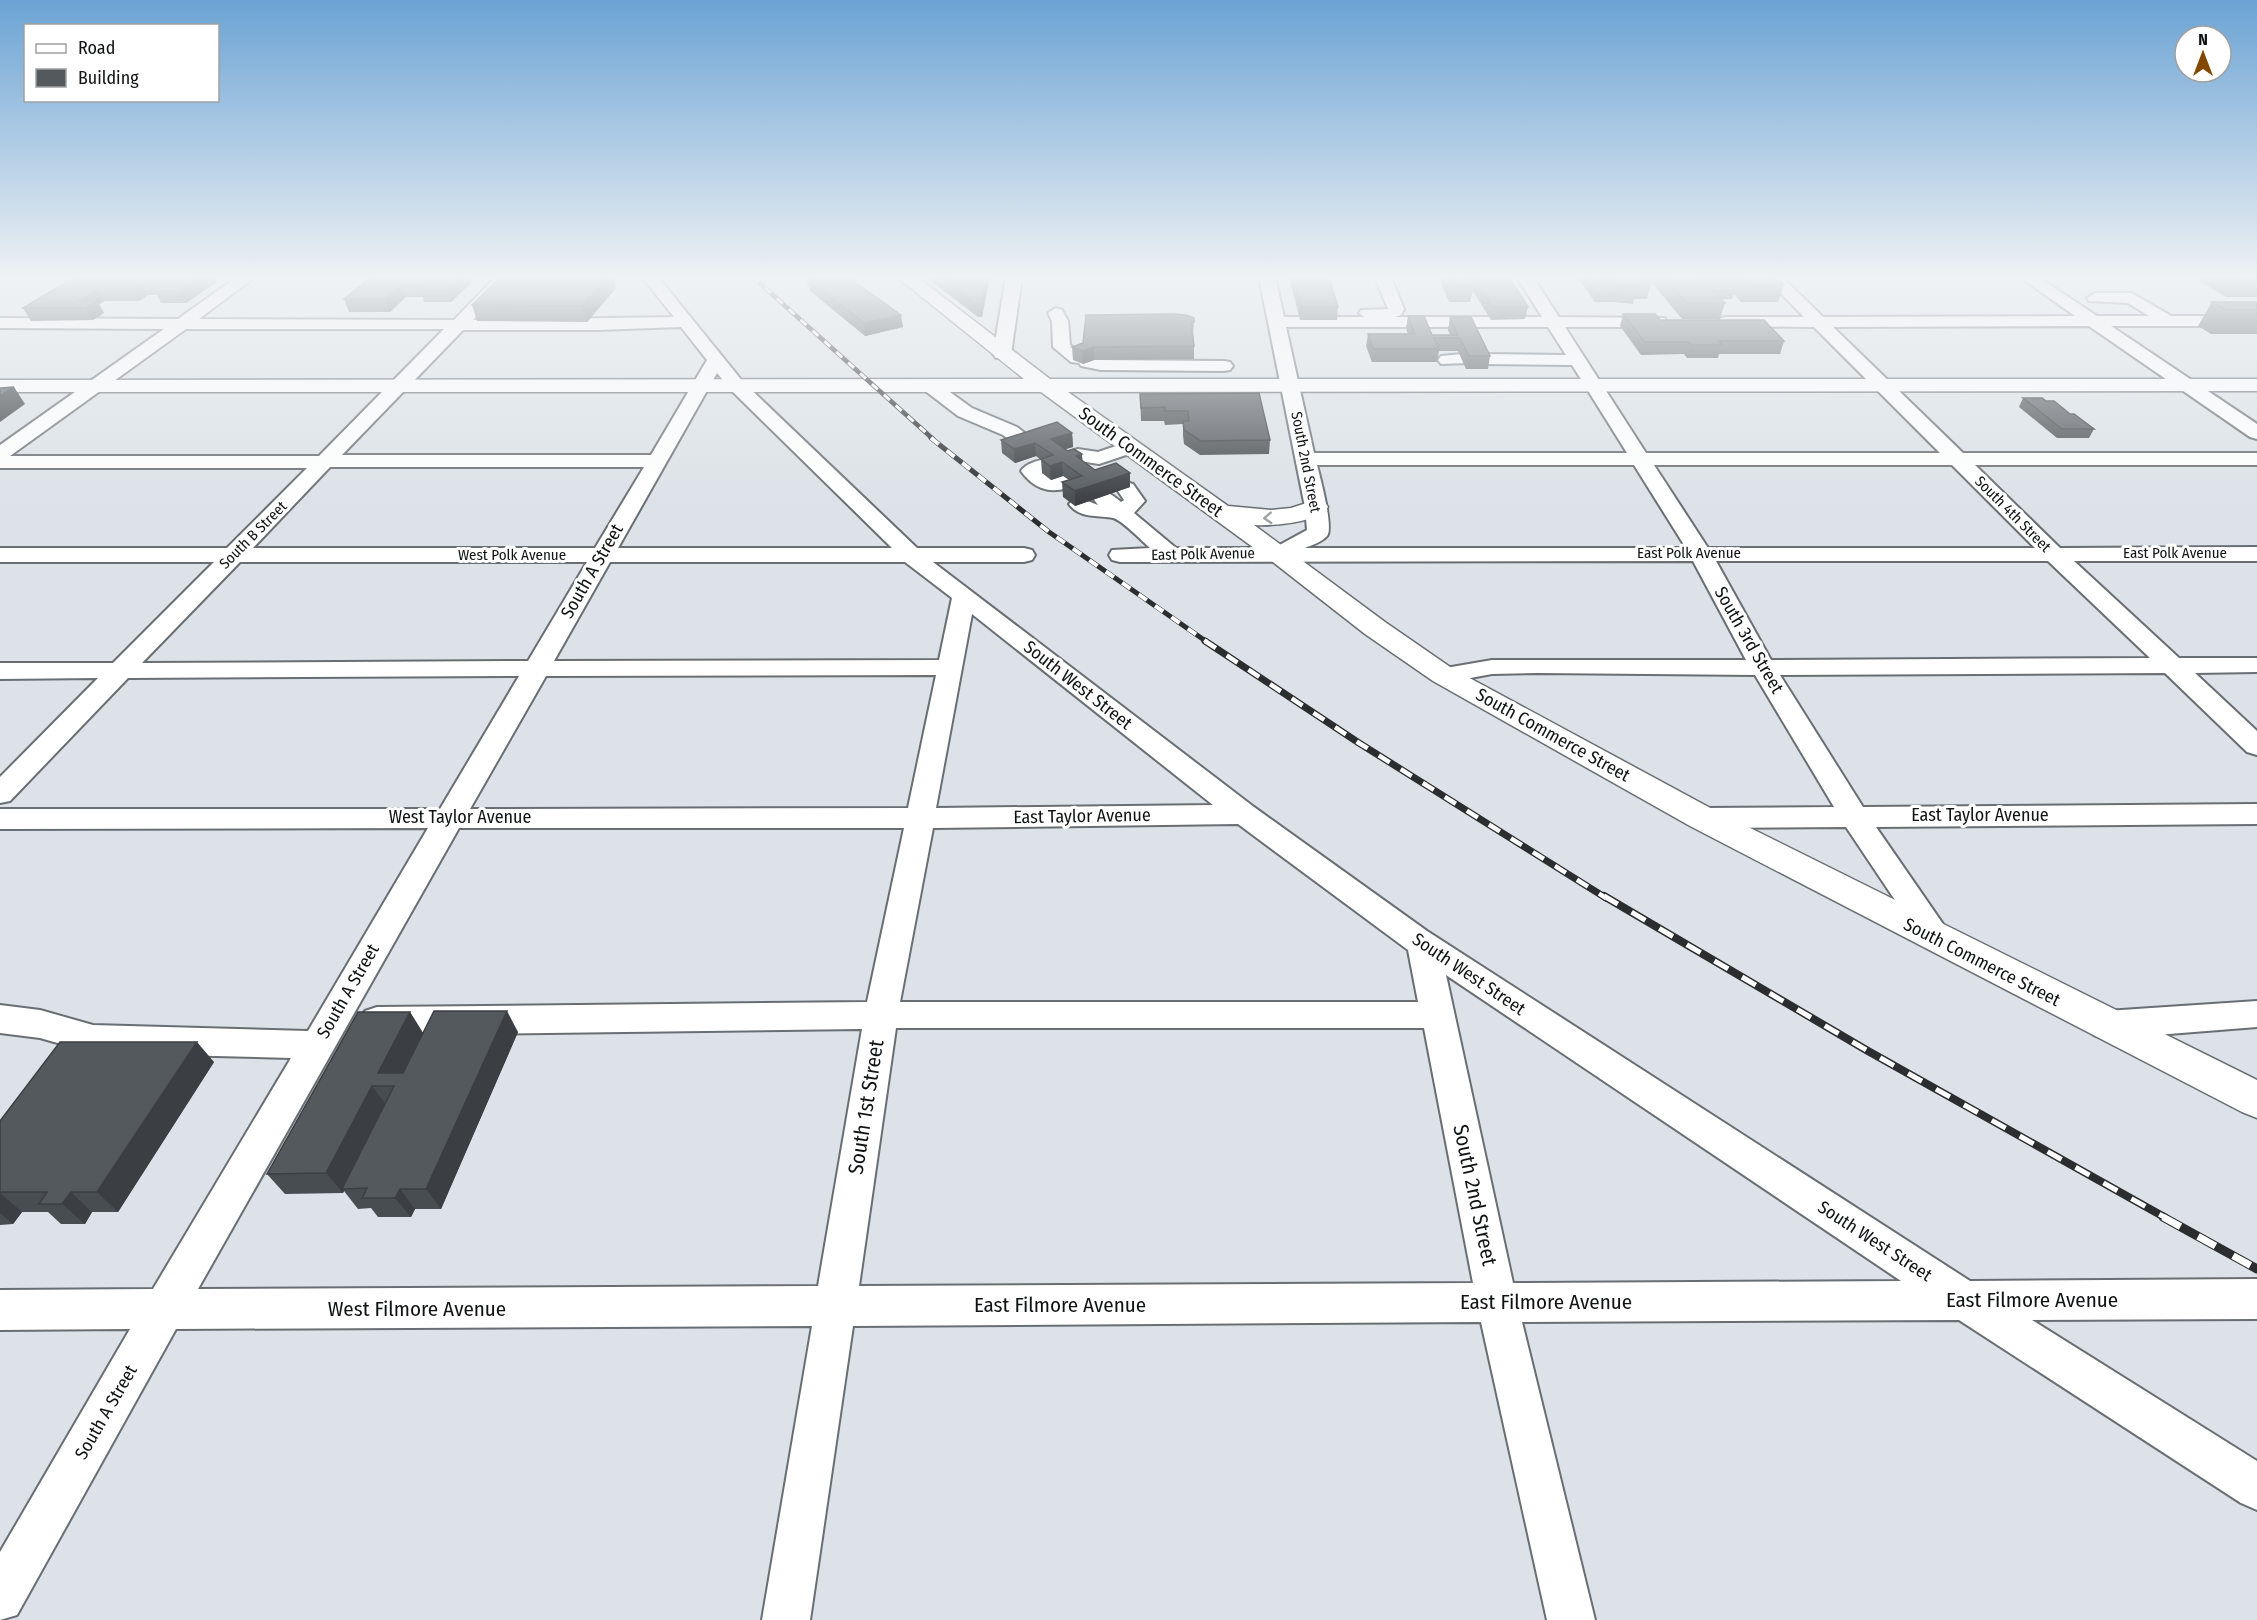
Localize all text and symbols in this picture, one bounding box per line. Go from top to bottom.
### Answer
legend [24,24,219,102]
north arrow [2173,24,2233,84]
text: N [2198,30,2208,49]
text: Road [78,37,115,59]
text: Building [78,67,139,89]
street label: South Commerce Street [1075,402,1227,522]
street label: South 2nd Street [1287,410,1325,514]
street label: South 4th Street [1971,472,2055,556]
street label: South B Street [215,497,291,573]
one-way arrow [1264,511,1273,524]
street label: South A Street [556,520,628,622]
street label: East Polk Avenue [1151,544,1255,564]
street label: East Polk Avenue [1637,544,1741,562]
street label: East Polk Avenue [2123,544,2227,562]
street label: West Polk Avenue [458,546,566,564]
street label: South 3rd Street [1710,583,1788,697]
street label: South West Street [1019,636,1137,734]
street label: South Commerce Street [1472,683,1634,787]
street label: East Taylor Avenue [1013,804,1151,828]
street label: East Taylor Avenue [1911,804,2049,826]
street label: West Taylor Avenue [389,806,531,828]
street label: South Commerce Street [1900,913,2064,1011]
street label: South West Street [1408,928,1530,1020]
street label: South A Street [312,940,384,1042]
street label: South 1st Street [843,1038,889,1176]
street label: South 2nd Street [1447,1122,1503,1268]
street label: South West Street [1814,1196,1936,1286]
street label: East Filmore Avenue [1946,1287,2118,1313]
street label: East Filmore Avenue [1460,1289,1632,1315]
street label: East Filmore Avenue [974,1292,1146,1318]
street label: West Filmore Avenue [328,1296,506,1322]
street label: South A Street [70,1361,142,1463]

